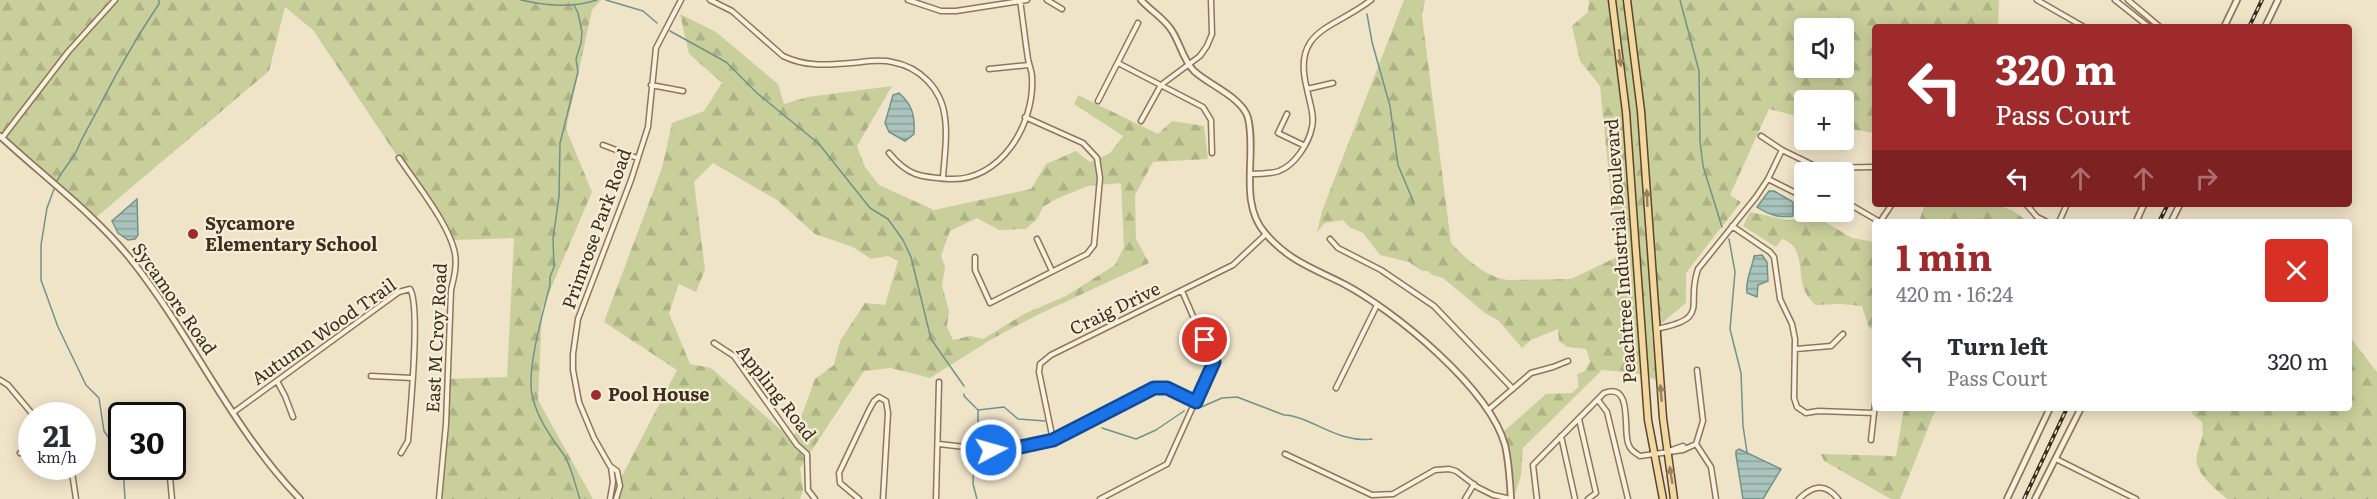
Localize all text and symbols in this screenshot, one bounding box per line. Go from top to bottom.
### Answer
map controls [1794,18,1854,222]
button: sound [1794,18,1854,78]
text: 320 m [1995,36,2116,98]
icon: left [1896,48,1974,126]
one-way arrow [1615,49,1624,68]
button: + [1794,90,1854,150]
text: Pass Court [1995,93,2131,133]
street label: Peachtree Industrial Boulevard [1597,118,1642,384]
street label: Primrose Park Road [554,144,637,313]
button: − [1794,162,1854,222]
icon: left [2001,162,2034,195]
icon: ahead [2064,162,2097,195]
icon: ahead [2127,162,2160,195]
icon: right [2190,162,2223,195]
one-way arrow [1643,189,1652,208]
place label: Sycamore Elementary School [205,209,378,257]
marker: Sycamore Elementary School [186,227,200,241]
text: 1 min [1896,229,1992,282]
street label: Sycamore Road [126,237,224,360]
button: close [2265,239,2328,302]
street label: East M Croy Road [418,262,453,414]
street label: Autumn Wood Trail [245,271,401,391]
street label: Craig Drive [1065,274,1164,341]
text: 420 m · 16:24 [1896,278,2013,308]
pin [1179,314,1230,365]
icon: arrive [1188,323,1221,356]
text: Turn left [1947,329,2048,362]
street label: Appling Road [731,338,823,446]
icon: left [1896,344,1929,377]
text: 320 m [2267,344,2328,377]
text: Pass Court [1947,362,2048,392]
place label: Pool House [608,380,710,407]
one-way arrow [1656,383,1665,402]
marker: Pool House [589,388,603,402]
speed limit sign: 30 [108,402,186,480]
text: 21 [43,412,71,456]
position arrow [959,418,1023,482]
text: km/h [37,445,77,468]
one-way arrow [1666,465,1675,484]

